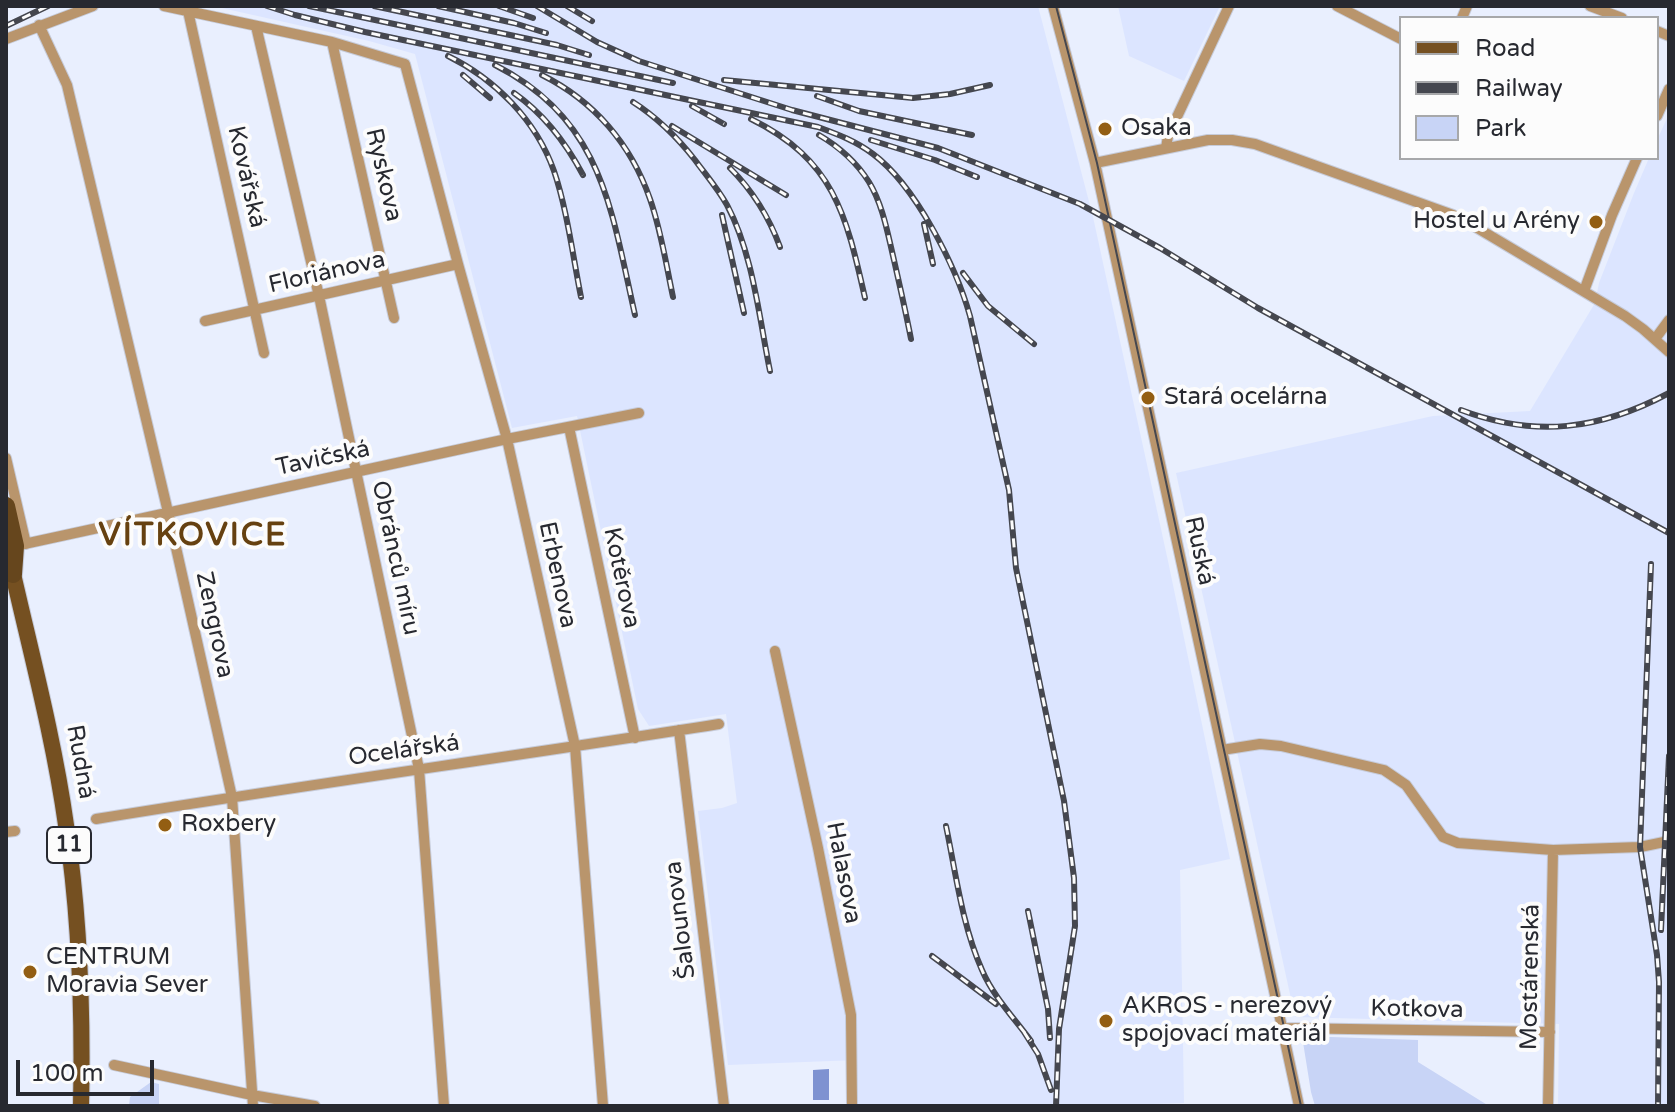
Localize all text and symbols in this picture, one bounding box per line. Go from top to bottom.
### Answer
legend [1399,16,1659,160]
text: Road [1475,34,1535,63]
text: Railway [1475,74,1563,103]
text: Park [1475,114,1526,143]
place label: Osaka [1121,115,1192,143]
marker: Osaka [1096,120,1114,138]
street label: Kovářská [220,123,272,231]
street label: Ryskova [358,126,408,224]
place label: Hostel u Arény [1413,208,1580,236]
marker: Hostel u Arény [1587,213,1605,231]
street label: Floriánova [266,246,388,300]
place label: Stará ocelárna [1164,384,1327,412]
marker: Stará ocelárna [1139,389,1157,407]
street label: Tavičská [273,435,373,483]
street label: Obránců míru [365,478,425,638]
street label: Ruská [1178,514,1220,588]
district label: VÍTKOVICE [99,518,287,556]
street label: Erbenova [532,519,582,631]
street label: Kotěrova [596,525,646,631]
street label: Zengrova [189,569,239,681]
street label: Rudná [59,723,101,801]
street label: Ocelářská [347,729,461,773]
place label: Roxbery [181,811,276,839]
marker: Roxbery [156,816,174,834]
street label: Halasova [819,820,867,926]
road number: 11 [47,827,91,863]
street label: Šalounova [659,859,703,981]
street label: Mostárenská [1515,904,1547,1050]
place label: CENTRUM Moravia Sever [46,944,208,1000]
marker: CENTRUM Moravia Sever [21,963,39,981]
place label: AKROS - nerezový spojovací materiál [1122,993,1332,1049]
street label: Kotkova [1370,995,1464,1025]
marker: AKROS - nerezový spojovací materiál [1097,1012,1115,1030]
scale bar [20,1044,158,1094]
text: 100 m [30,1059,104,1088]

